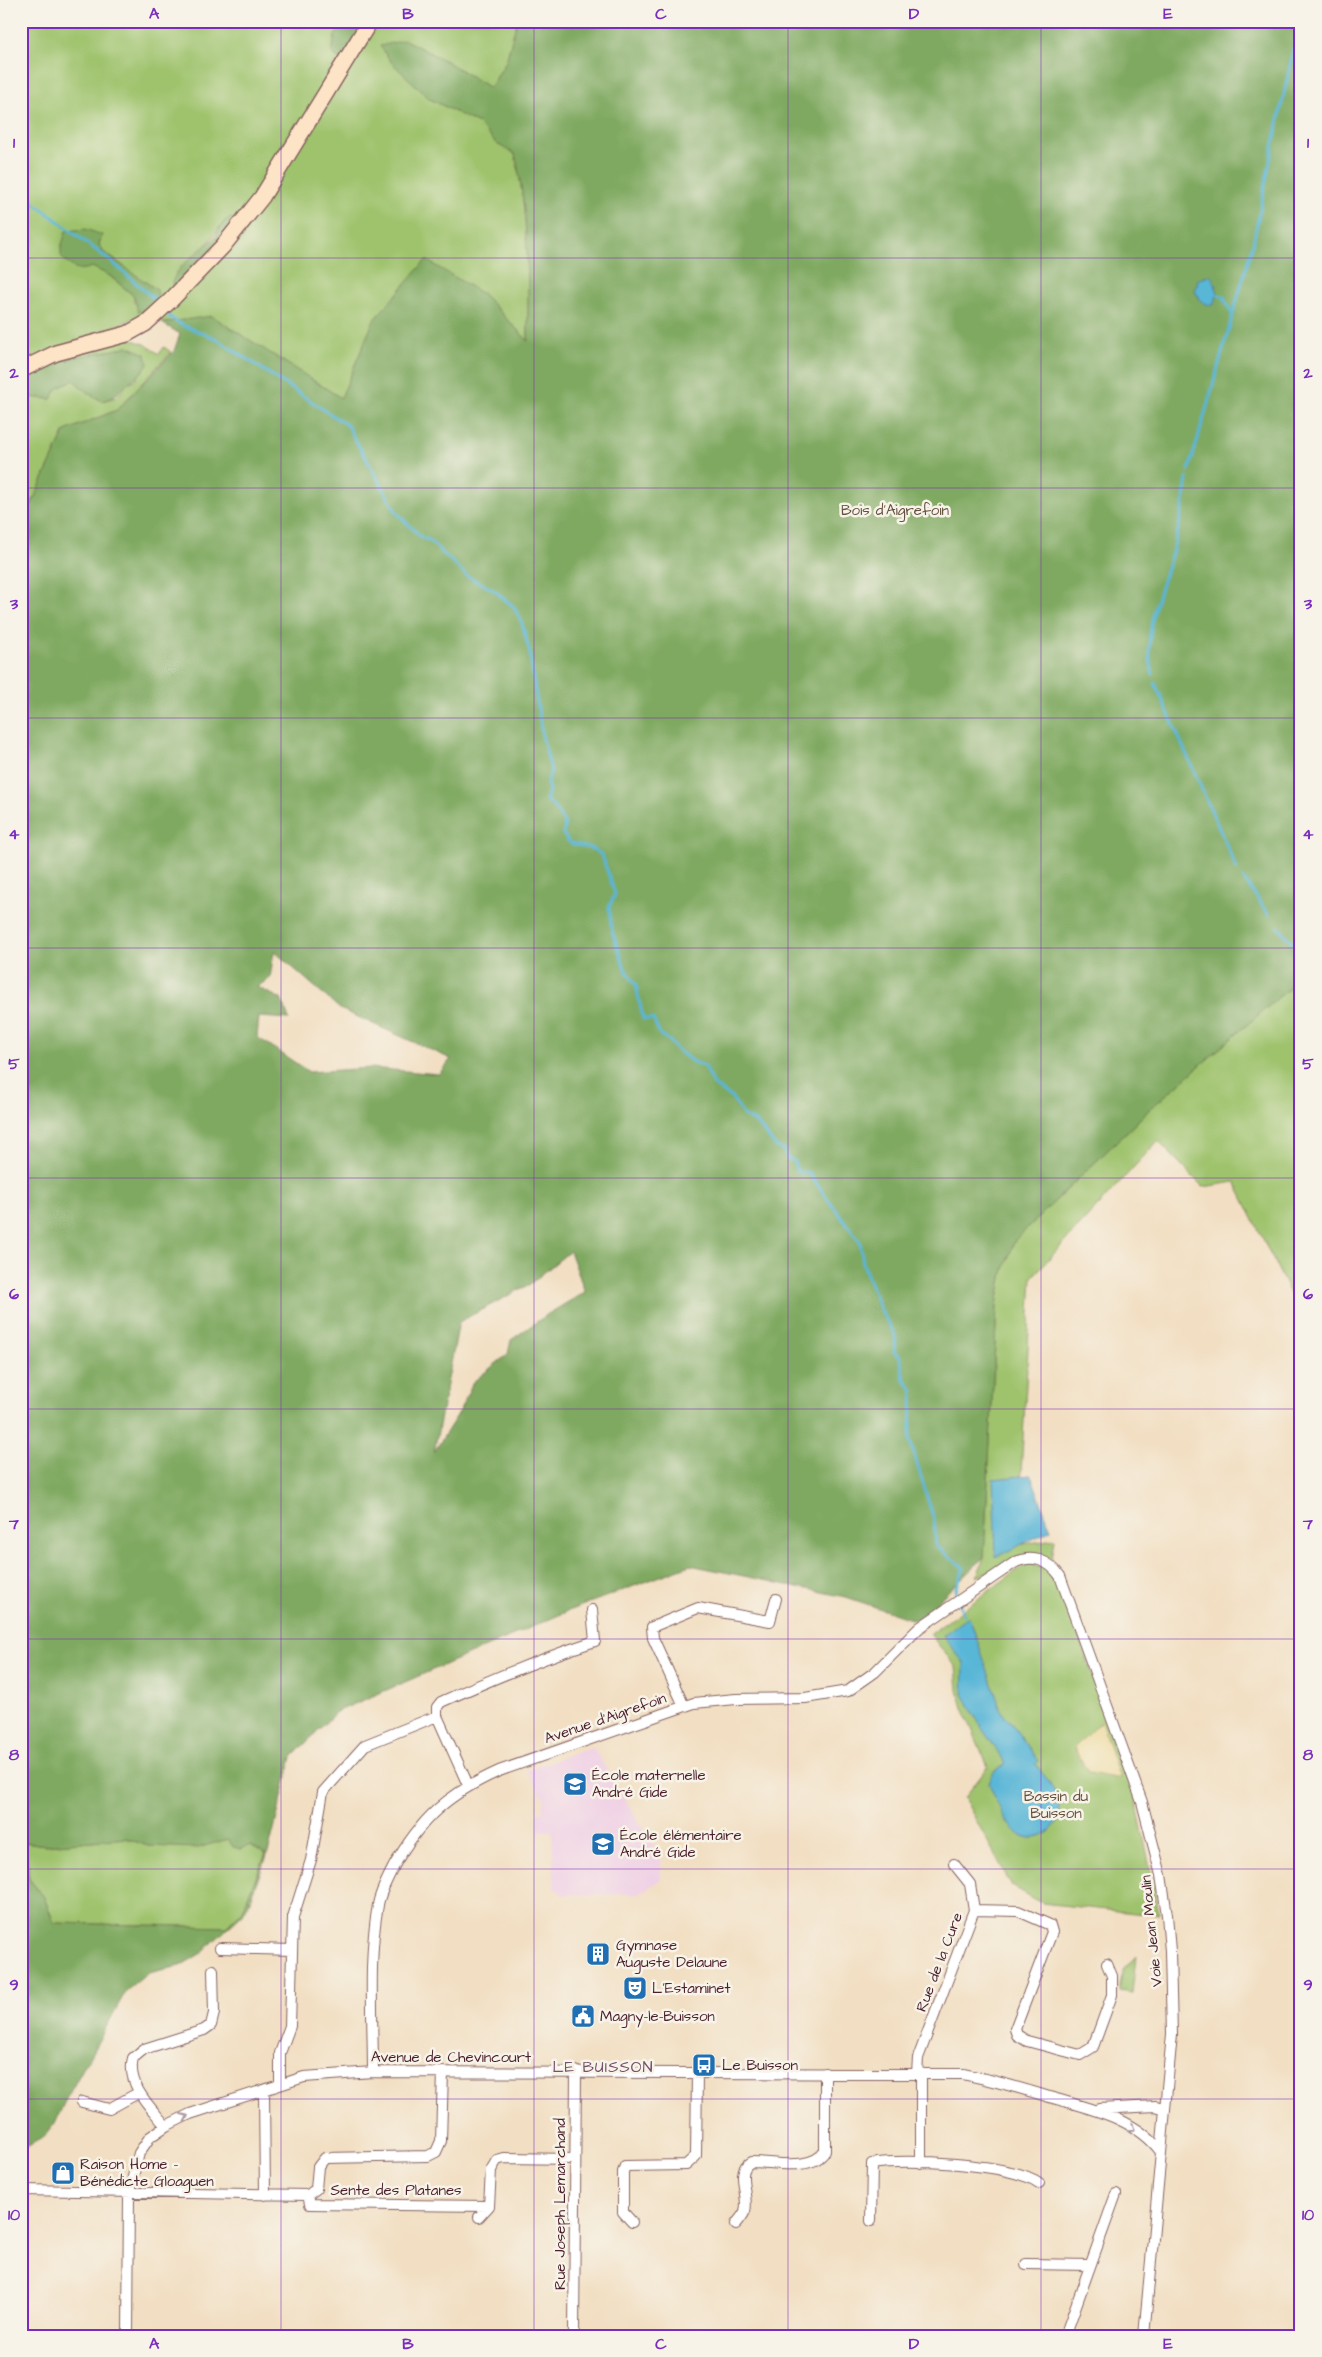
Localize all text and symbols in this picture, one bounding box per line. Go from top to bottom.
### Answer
text: A [149,3,160,25]
text: B [402,3,414,25]
text: C [655,3,667,25]
text: D [909,3,920,25]
text: E [1163,3,1173,25]
text: 1 [13,132,16,154]
text: 1 [1307,132,1310,154]
text: 2 [8,362,19,384]
text: 2 [1302,362,1313,384]
park label: Bois d'Aigrefoin [841,500,950,522]
text: 3 [9,593,19,615]
text: 3 [1303,593,1313,615]
text: 4 [9,823,20,845]
text: 4 [1303,823,1314,845]
text: 5 [8,1053,20,1075]
text: 5 [1302,1053,1314,1075]
text: 6 [9,1283,19,1305]
text: 6 [1303,1283,1313,1305]
text: 7 [8,1513,19,1535]
text: 7 [1302,1513,1313,1535]
street label: Avenue d'Aigrefoin [541,1688,670,1750]
text: 8 [9,1744,20,1766]
text: 8 [1303,1744,1314,1766]
place label: École maternelle André Gide [592,1765,706,1803]
school or university icon: École maternelle André Gide [562,1771,588,1797]
park label: Bassin du Buisson [1024,1786,1089,1824]
place label: École élémentaire André Gide [620,1825,742,1863]
school or university icon: École élémentaire André Gide [590,1831,616,1857]
street label: Voie Jean Moulin [1135,1874,1168,1988]
street label: Rue de la Cure [911,1909,968,2015]
place label: Gymnase Auguste Delaune [616,1935,727,1974]
building icon: Gymnase Auguste Delaune [585,1941,611,1967]
text: 9 [9,1974,19,1996]
text: 9 [1303,1974,1313,1996]
theatre icon: L'Estaminet [622,1975,648,2001]
place label: L'Estaminet [652,1978,731,1999]
public building icon: Magny-le-Buisson [570,2003,596,2029]
place label: Magny-le-Buisson [600,2006,715,2028]
street label: Avenue de Chevincourt [371,2047,531,2068]
bus stop icon: Le Buisson [691,2052,717,2078]
place label: Le Buisson [722,2055,799,2076]
district label: LE BUISSON [552,2056,654,2078]
one-way arrow [180,2112,189,2123]
street label: Rue Joseph Lemarchand [550,2118,571,2290]
one-way arrow [1126,2122,1135,2131]
place label: Raison Home - Bénédicte Gloaguen [80,2154,214,2193]
shop icon: Raison Home - Bénédicte Gloaguen [50,2160,76,2186]
street label: Sente des Platanes [330,2180,462,2201]
text: 10 [8,2204,20,2226]
text: 10 [1302,2204,1314,2226]
text: A [149,2333,160,2355]
text: B [402,2333,414,2355]
text: C [655,2333,667,2355]
text: D [909,2333,920,2355]
text: E [1163,2333,1173,2355]

